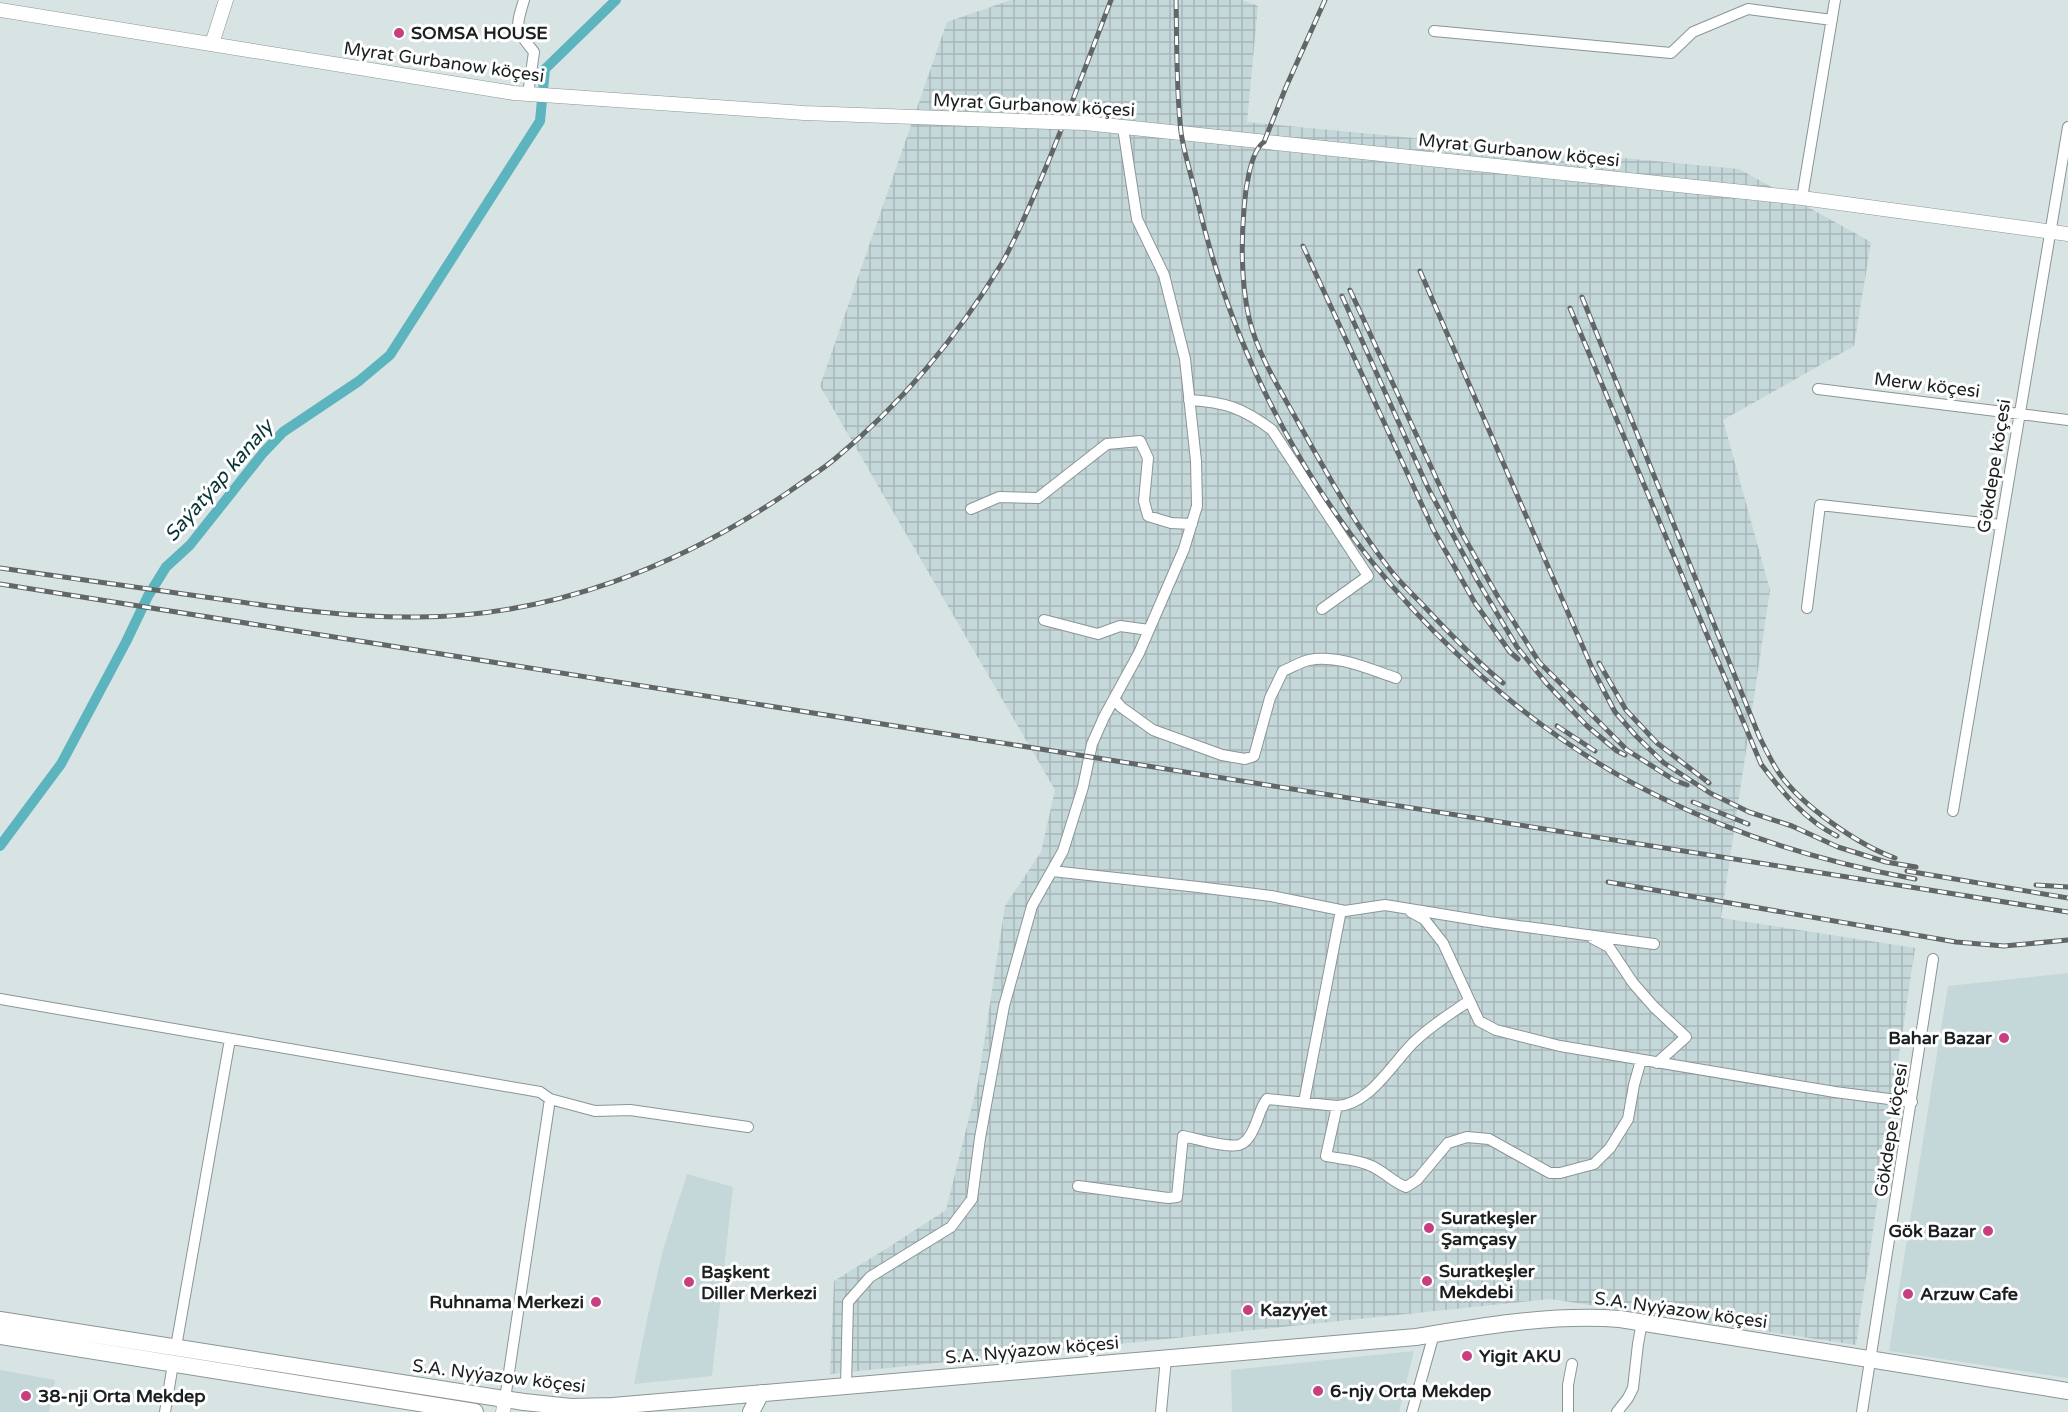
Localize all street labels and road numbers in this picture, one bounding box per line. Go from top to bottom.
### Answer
street label: Myrat Gurbanow köçesi [342,37,546,87]
street label: Myrat Gurbanow köçesi [932,89,1136,121]
street label: Myrat Gurbanow köçesi [1417,128,1621,172]
street label: Merw köçesi [1873,368,1981,402]
street label: Gökdepe köçesi [1973,397,2015,535]
street label: Gökdepe köçesi [1870,1061,1912,1199]
street label: S.A. Nyýazow köçesi [1593,1287,1769,1333]
street label: S.A. Nyýazow köçesi [944,1331,1120,1369]
street label: S.A. Nyýazow köçesi [411,1354,587,1398]

